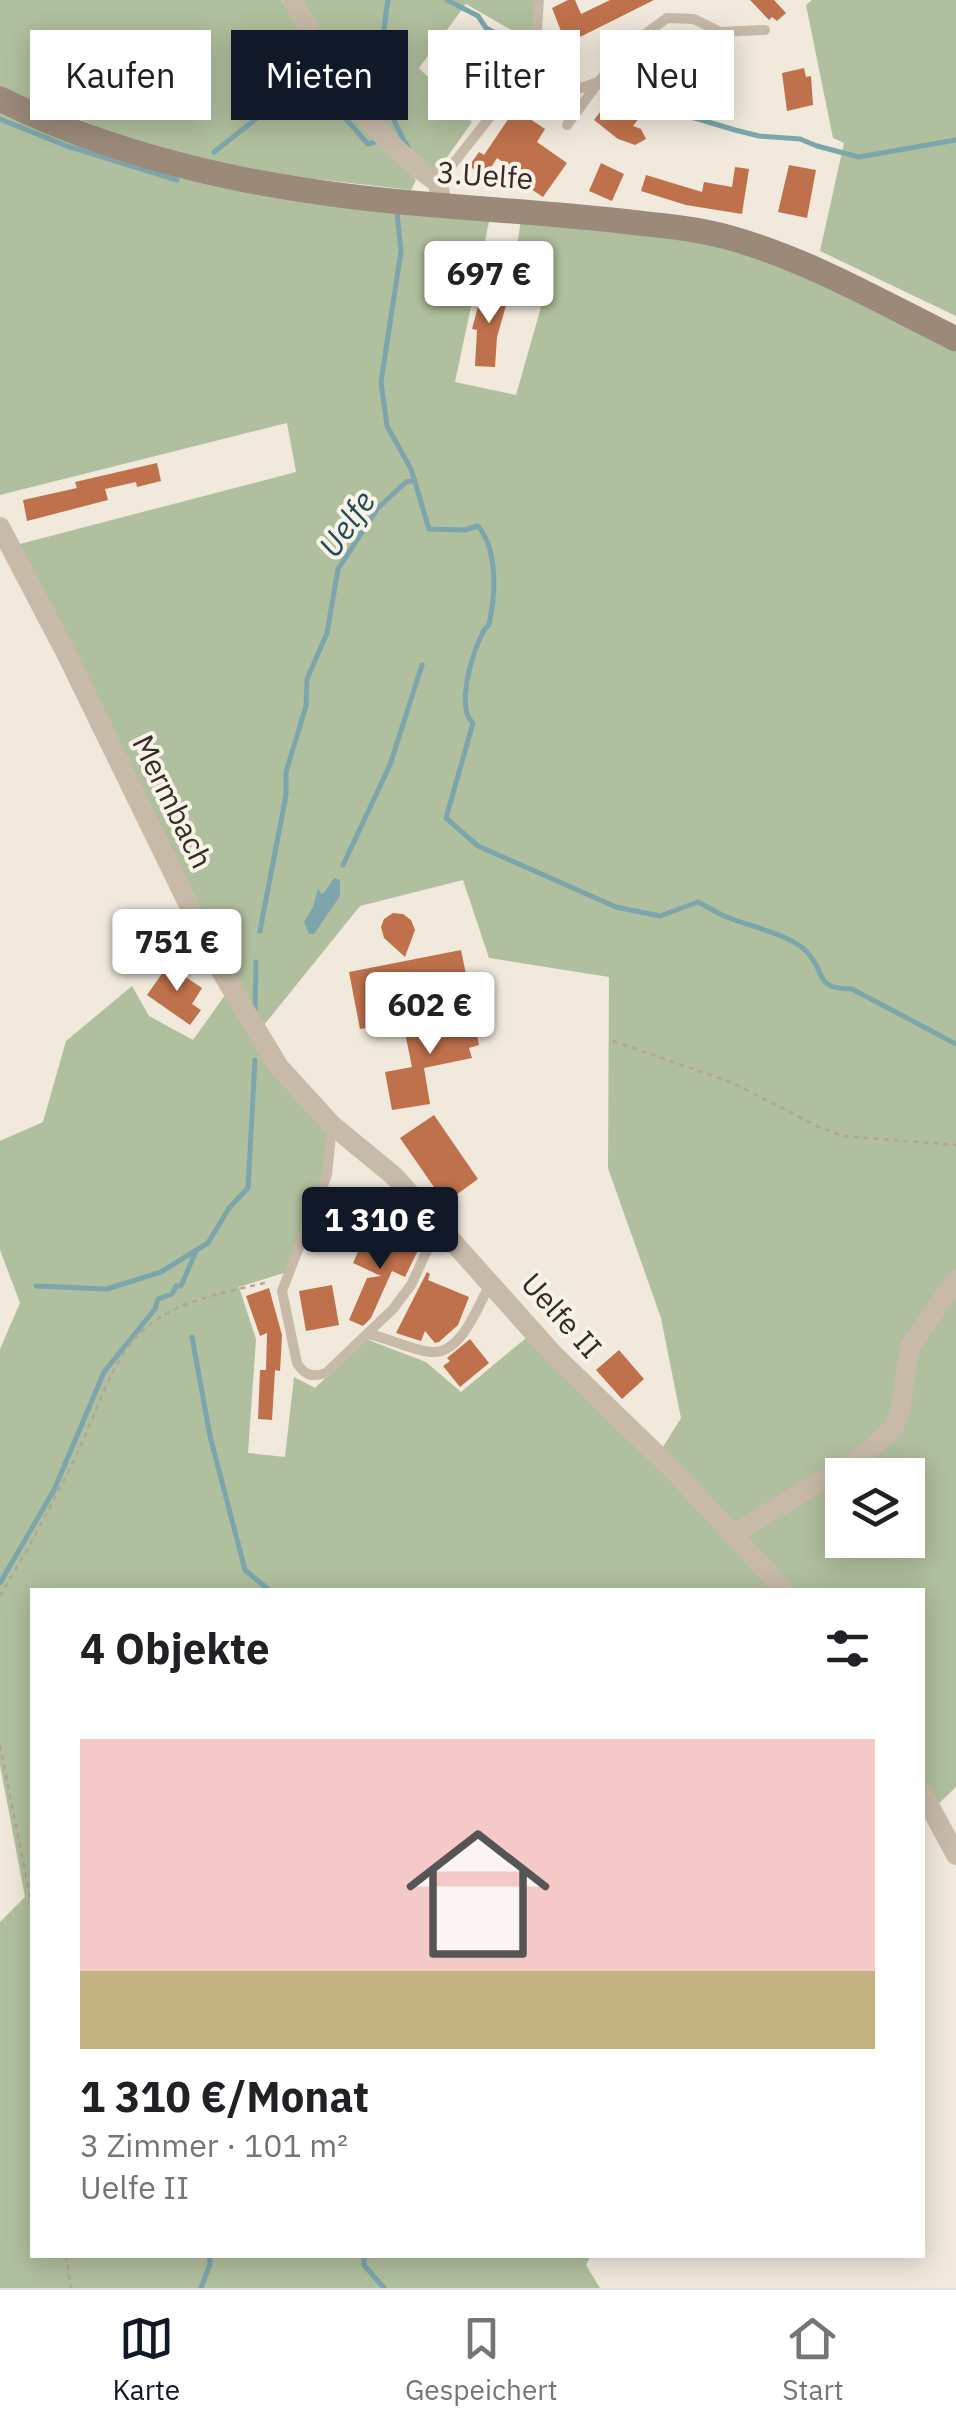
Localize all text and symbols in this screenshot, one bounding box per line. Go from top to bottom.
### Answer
chip: Kaufen [30,30,211,120]
chip: Mieten [231,30,408,120]
chip: Filter [428,30,580,120]
chip: Neu [600,30,734,120]
street label: 3.Uelfe [436,152,535,197]
pin: 697 € [419,241,559,326]
text: 697 € [446,252,532,294]
water label: Uelfe [308,482,384,565]
street label: Mermbach [124,728,222,874]
pin: 751 € [107,909,247,994]
text: 751 € [134,920,220,962]
pin: 602 € [360,972,500,1057]
text: 602 € [387,983,473,1025]
pin: 1 310 € [288,1187,472,1272]
text: 1 310 € [324,1198,436,1240]
street label: Uelfe II [513,1264,611,1366]
map controls [825,1458,925,1558]
button: layers [825,1458,925,1558]
text: 4 Objekte [80,1621,270,1676]
icon: filters [820,1621,875,1676]
icon: home [388,1804,568,1984]
text: 1 310 €/Monat [80,2069,369,2124]
text: 3 Zimmer · 101 m² [80,2124,348,2166]
text: Uelfe II [80,2166,189,2208]
tab: Karte [112,2311,180,2408]
tab: Gespeichert [405,2311,558,2408]
tab: Start [782,2311,844,2408]

